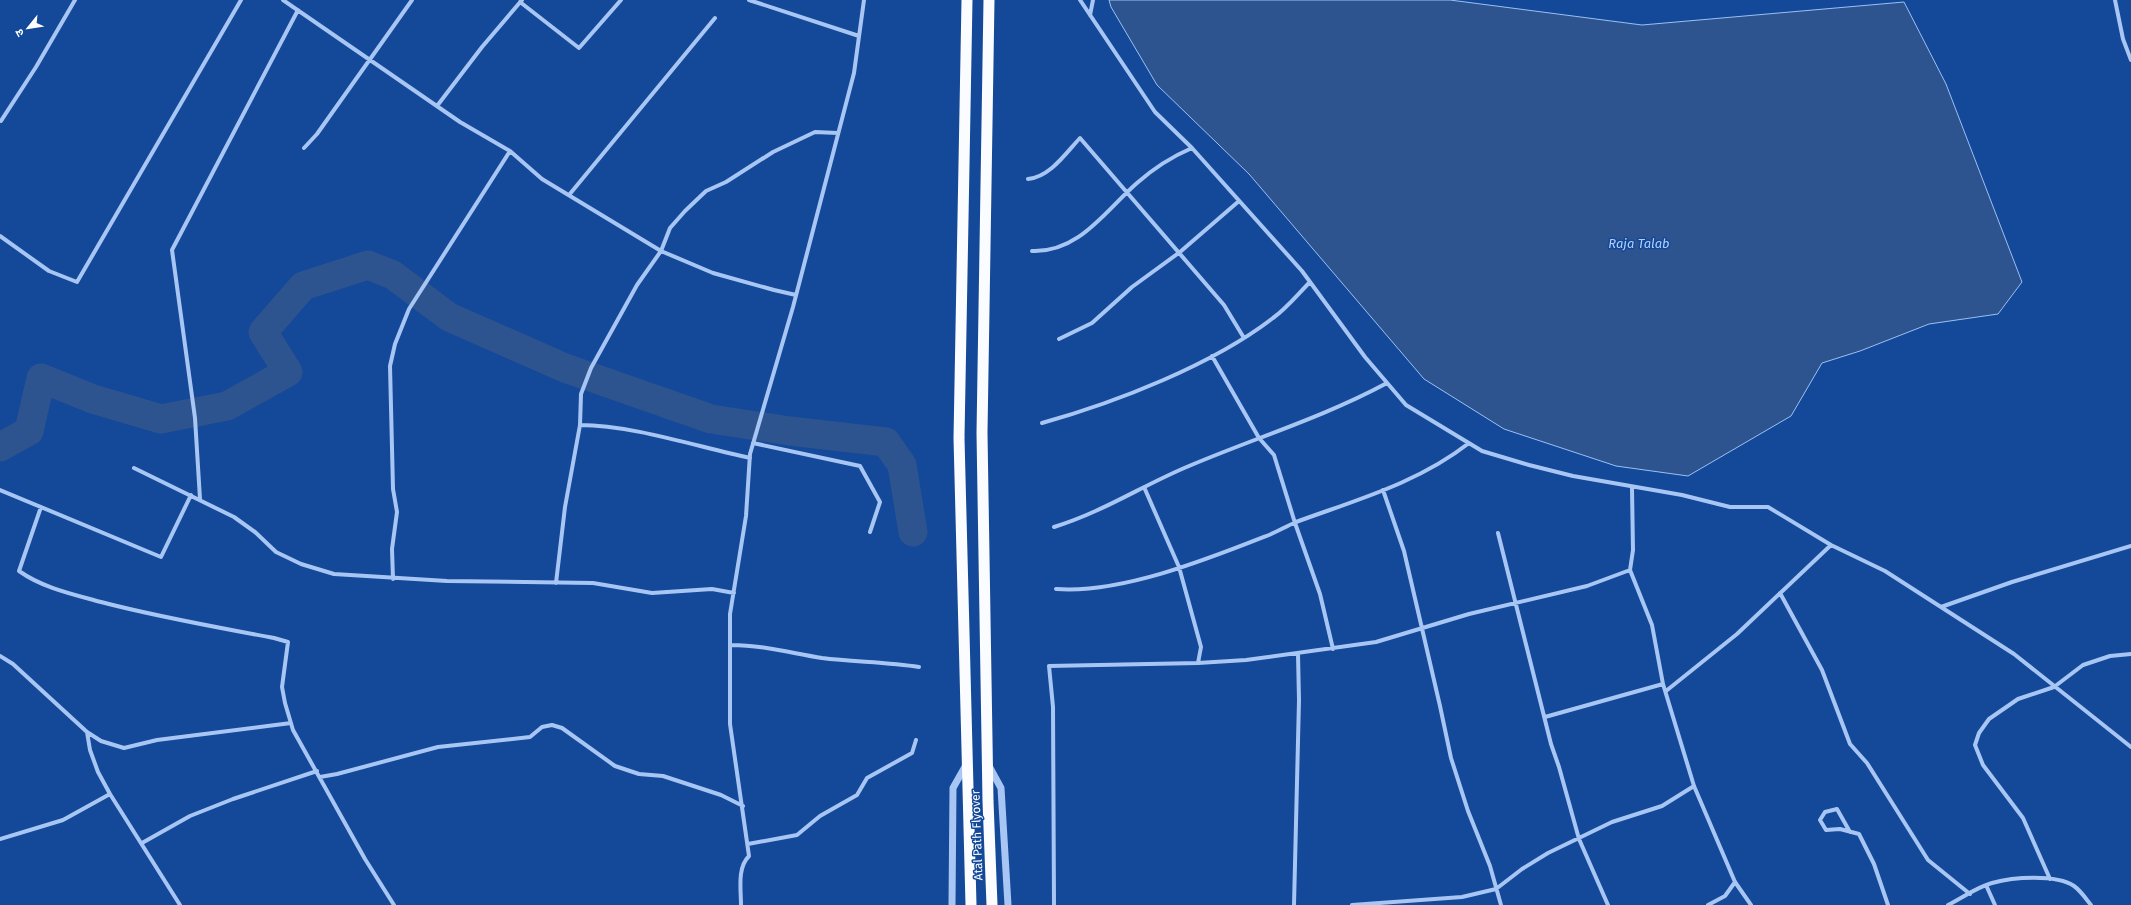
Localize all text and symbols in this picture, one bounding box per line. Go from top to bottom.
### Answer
north arrow [8,8,48,48]
text: उ [12,26,27,39]
water label: Raja Talab [1608,236,1670,251]
street label: Atal Path Flyover [968,789,986,881]

